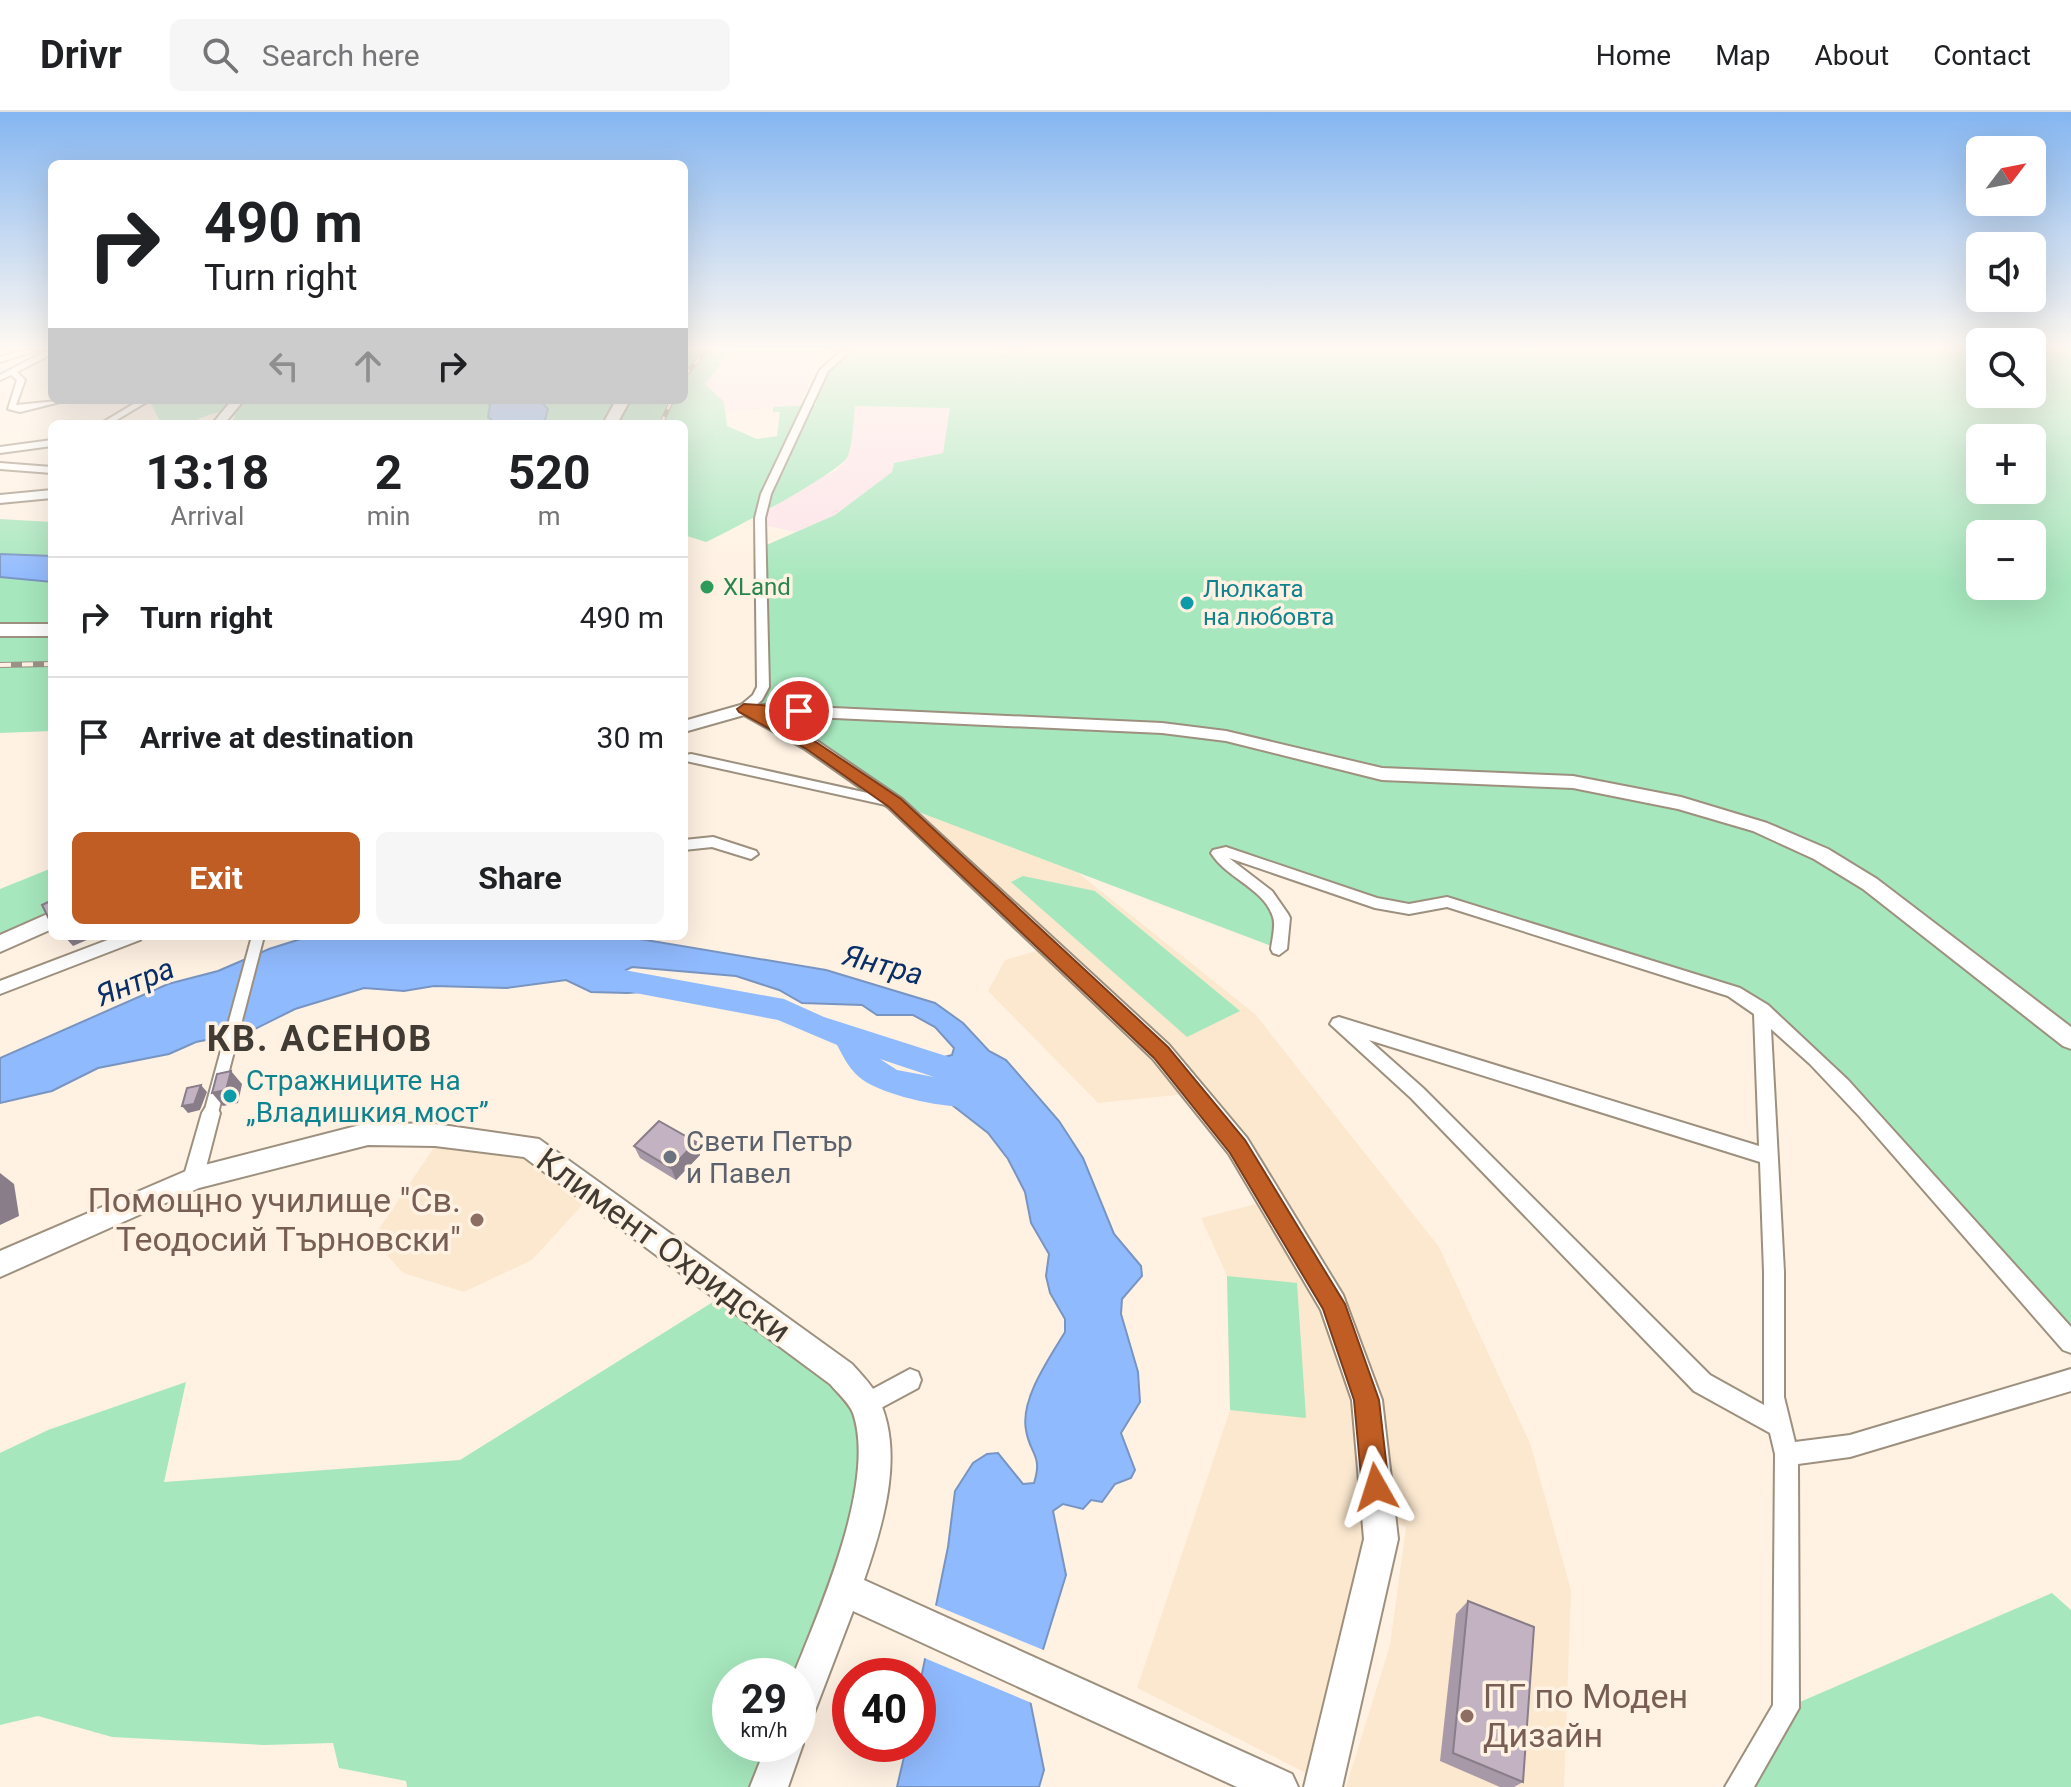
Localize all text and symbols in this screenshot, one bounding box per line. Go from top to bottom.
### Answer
search box [170,19,730,91]
text: Drivr [40,33,122,77]
icon: search [198,33,242,77]
text: Search here [262,38,420,73]
text: Home [1596,39,1671,72]
text: Map [1715,39,1771,72]
text: About [1815,39,1889,72]
text: Contact [1933,39,2031,72]
north arrow [1966,136,2046,216]
map controls [1966,136,2046,600]
text: 490 m [204,190,363,256]
icon: right [72,192,176,296]
button: sound [1966,232,2046,312]
text: Turn right [204,257,357,299]
button: search [1966,328,2046,408]
icon: left [262,344,306,388]
icon: ahead [346,344,390,388]
icon: right [430,344,474,388]
button: + [1966,424,2046,504]
text: 13:18 [146,444,269,501]
text: 2 [375,444,402,501]
text: 520 [508,444,590,501]
text: Arrival [171,501,244,531]
text: min [367,501,410,531]
text: m [538,501,561,531]
button: − [1966,520,2046,600]
place label: XLand [723,573,791,601]
place label: Люлката на любовта [1203,575,1334,631]
marker: XLand [698,578,716,596]
marker: Люлката на любовта [1178,594,1196,612]
icon: right [72,595,116,639]
text: Turn right [140,600,273,635]
text: 490 m [580,600,664,635]
pin [765,677,833,745]
icon: arrive [777,689,821,733]
icon: arrive [72,715,116,759]
text: Arrive at destination [140,720,414,755]
text: 30 m [597,720,664,755]
button: Exit [72,832,360,924]
button: Share [376,832,664,924]
water label: Янтра [838,937,927,992]
water label: Янтра [90,950,179,1013]
district label: КВ. АСЕНОВ [207,1018,433,1060]
place label: Стражниците на „Владишкия мост” [246,1064,489,1129]
marker: Стражниците на „Владишкия мост” [221,1087,239,1105]
place label: Свети Петър и Павел [686,1125,853,1190]
street label: Климент Охридски [529,1139,799,1351]
marker: Свети Петър и Павел [661,1148,679,1166]
place label: Помощно училище "Св. Теодосий Търновски" [87,1180,461,1259]
marker: Помощно училище "Св. Теодосий Търновски" [468,1211,486,1229]
position arrow [1334,1445,1418,1529]
speed limit sign: 40 [832,1658,936,1762]
text: 29 [741,1676,787,1723]
place label: ПГ по Моден Дизайн [1483,1676,1688,1755]
marker: ПГ по Моден Дизайн [1458,1707,1476,1725]
text: km/h [741,1718,787,1742]

